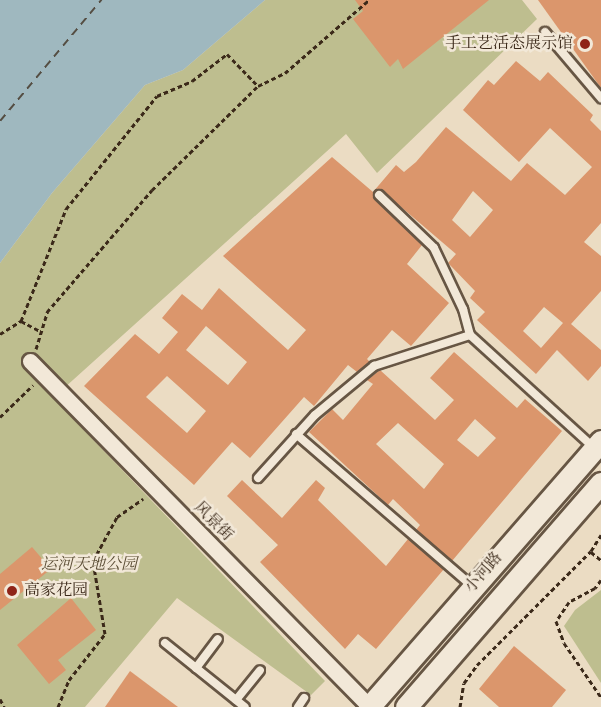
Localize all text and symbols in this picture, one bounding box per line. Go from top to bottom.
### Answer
place label: 手工艺活态展示馆 [445,34,573,54]
marker: 手工艺活态展示馆 [578,37,592,51]
street label: 风景街 [189,498,237,546]
street label: 小河路 [461,549,507,597]
park label: 运河天地公园 [41,555,137,575]
place label: 高家花园 [24,581,88,601]
marker: 高家花园 [5,584,19,598]

